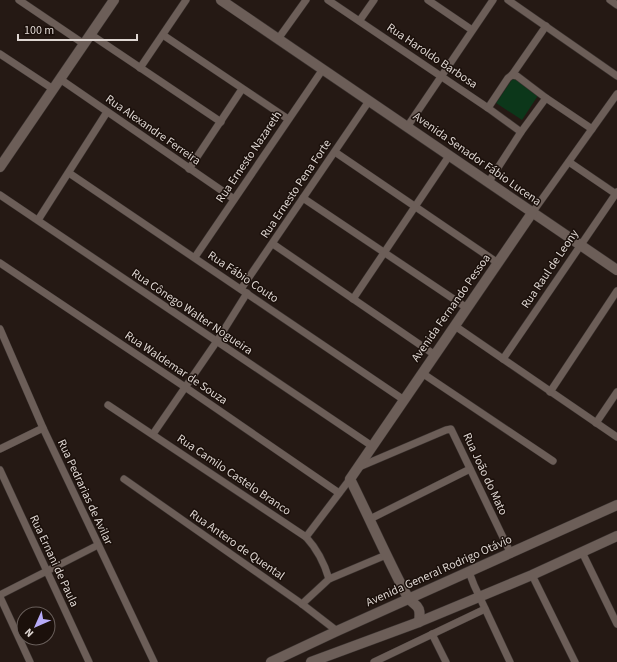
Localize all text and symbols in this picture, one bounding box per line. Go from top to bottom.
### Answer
scale bar [18,16,137,42]
street label: Rua Haroldo Barbosa [383,19,481,93]
text: 100 m [24,22,54,39]
street label: Rua Alexandre Ferreira [102,91,204,169]
street label: Rua Ernesto Nazareth [212,108,286,206]
street label: Avenida Senador Fábio Lucena [409,108,545,210]
street label: Rua Ernesto Pena Forte [256,136,336,242]
street label: Rua Raul de Leony [517,226,583,312]
street label: Rua Fábio Couto [204,247,282,307]
street label: Avenida Fernando Pessoa [407,251,495,365]
street label: Rua Cônego Walter Nogueira [128,265,256,359]
street label: Rua Waldemar de Souza [121,327,231,409]
street label: Rua Camilo Castelo Branco [174,430,294,520]
street label: Rua João do Mato [458,430,512,518]
street label: Rua Pedrarias de Avilar [53,436,117,548]
street label: Rua Antero de Quental [186,506,288,584]
street label: Rua Ernani de Paula [25,512,83,610]
street label: Avenida General Rodrigo Otávio [363,531,515,611]
north arrow [16,606,56,646]
text: N [21,625,37,641]

